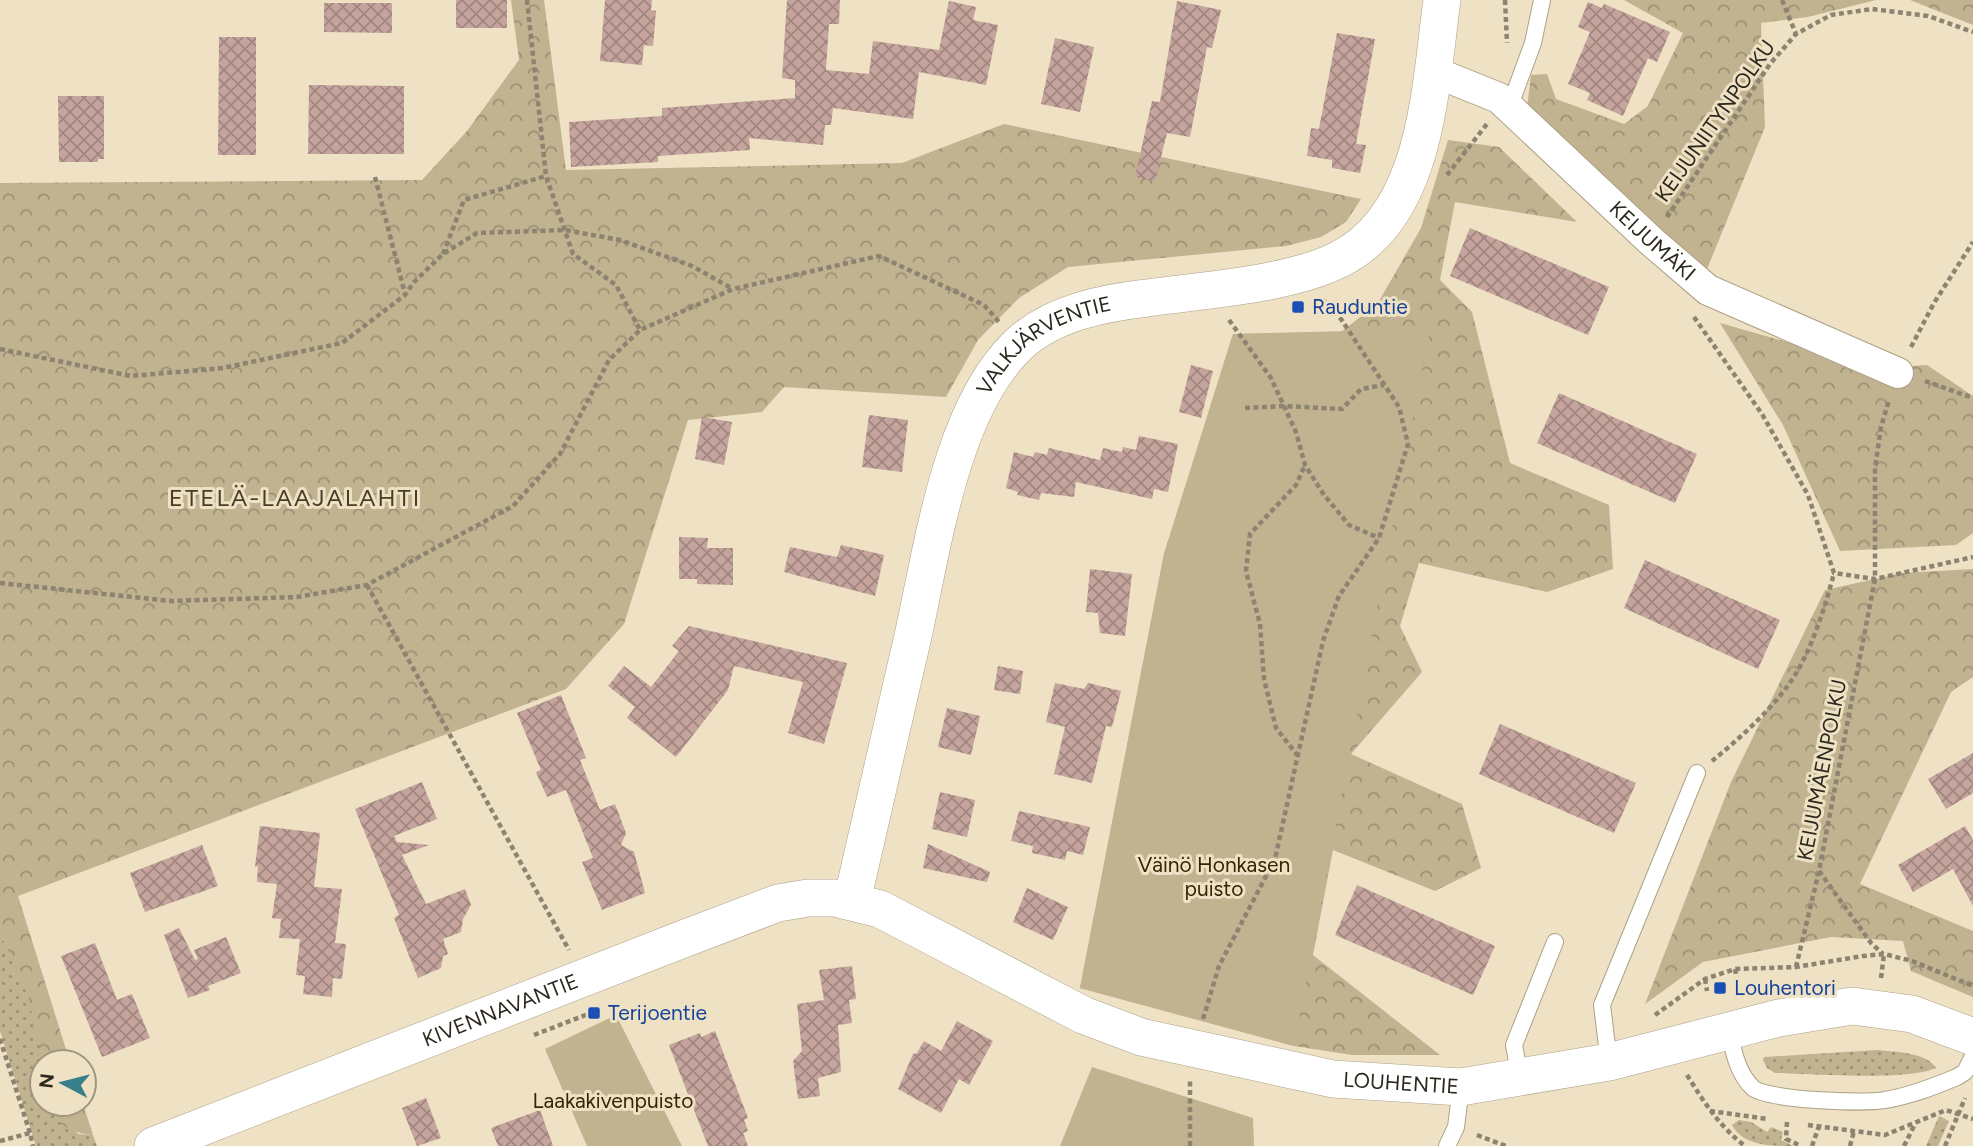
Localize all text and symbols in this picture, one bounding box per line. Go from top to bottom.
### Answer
street label: KEIJUNIITYNPOLKU [1649,35,1780,206]
street label: KEIJUMÄKI [1605,196,1701,286]
street label: VALKJÄRVENTIE [971,291,1113,399]
place label: Rauduntie [1312,294,1408,319]
marker: Rauduntie [1290,299,1306,315]
district label: ETELÄ-LAAJALAHTI [169,483,421,512]
street label: KEIJUMÄENPOLKU [1792,677,1851,863]
park label: Väinö Honkasen puisto [1138,852,1290,901]
street label: KIVENNAVANTIE [419,968,582,1052]
place label: Louhentori [1734,975,1836,1000]
marker: Louhentori [1712,980,1728,996]
place label: Terijoentie [608,1000,707,1025]
marker: Terijoentie [586,1005,602,1021]
north arrow [28,1048,98,1118]
street label: LOUHENTIE [1342,1067,1460,1099]
text: N [34,1072,59,1090]
park label: Laakakivenpuisto [533,1088,693,1113]

